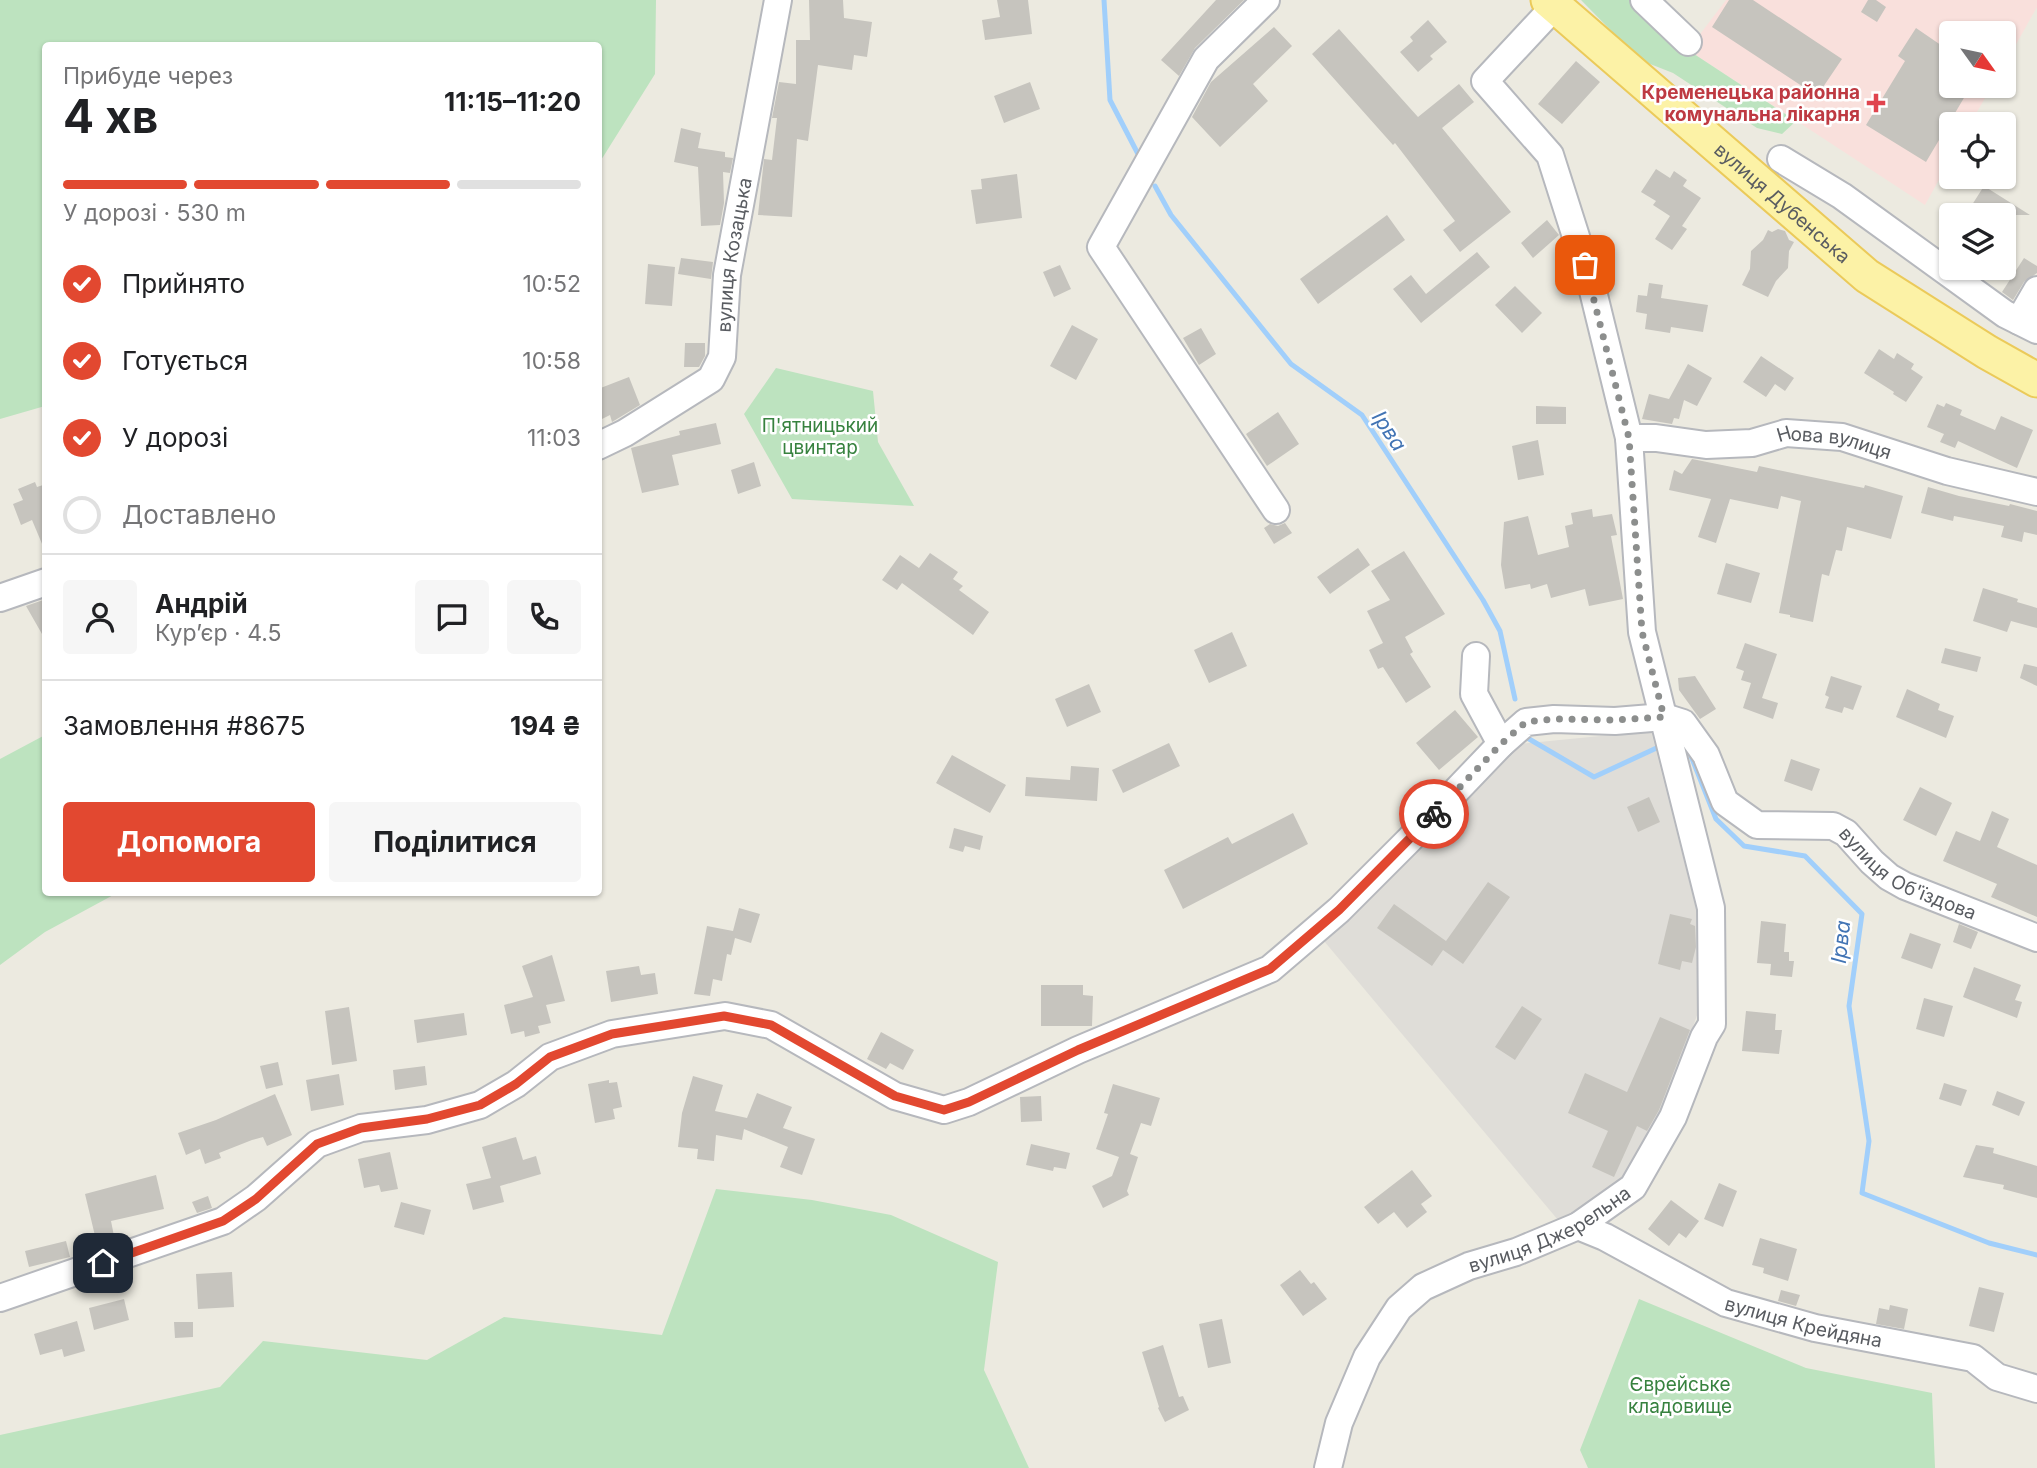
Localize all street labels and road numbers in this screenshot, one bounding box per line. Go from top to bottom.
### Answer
street label: вулиця Дубенська [1709,138,1855,268]
street label: вулиця Козацька [713,176,757,333]
street label: Нова вулиця [1774,421,1894,464]
street label: вулиця Об'їздова [1834,822,1980,925]
street label: вулиця Джерельна [1466,1181,1635,1277]
street label: вулиця Крейдяна [1722,1292,1884,1352]

